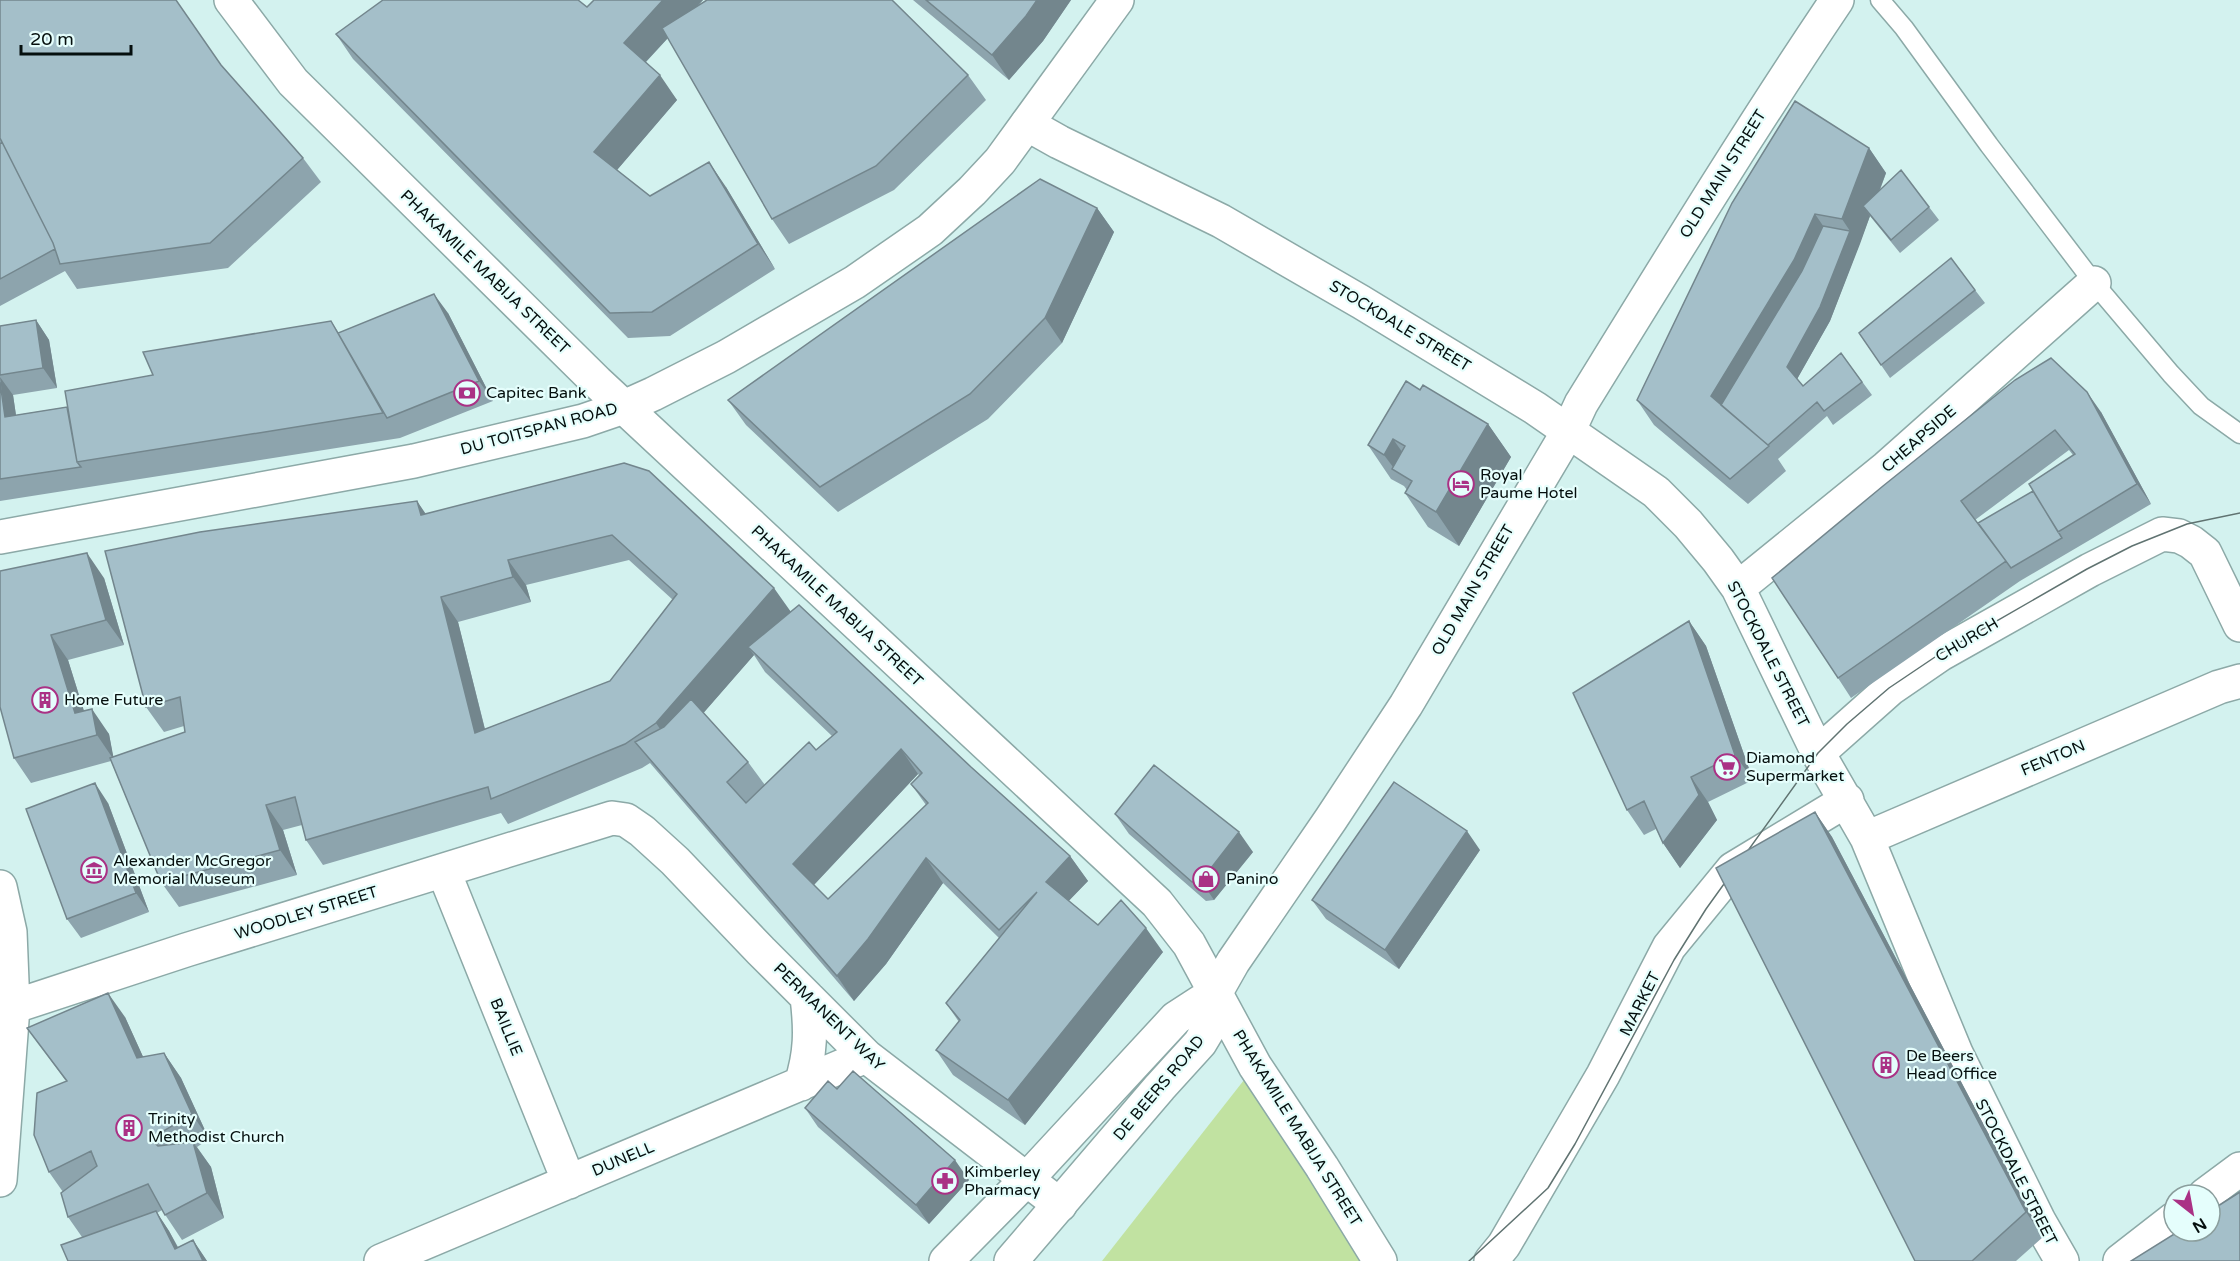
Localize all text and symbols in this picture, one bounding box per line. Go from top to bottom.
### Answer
scale bar [21,18,130,56]
text: 20 m [30,28,74,50]
street label: OLD MAIN STREET [1675,106,1771,242]
street label: PHAKAMILE MABIJA STREET [396,186,574,359]
street label: STOCKDALE STREET [1326,276,1475,376]
bank icon: Capitec Bank [452,378,482,408]
place label: Capitec Bank [486,383,587,403]
street label: DU TOITSPAN ROAD [458,398,620,460]
street label: CHEAPSIDE [1877,401,1961,477]
place label: Royal Paume Hotel [1480,465,1577,503]
hotel icon: Royal Paume Hotel [1446,469,1476,499]
street label: PHAKAMILE MABIJA STREET [747,521,927,691]
street label: OLD MAIN STREET [1427,521,1519,659]
street label: STOCKDALE STREET [1722,578,1814,731]
street label: CHURCH [1932,613,2002,667]
building icon: Home Future [30,685,60,715]
place label: Home Future [64,690,163,710]
street label: FENTON [2018,736,2088,780]
place label: Diamond Supermarket [1746,748,1844,786]
supermarket icon: Diamond Supermarket [1712,752,1742,782]
place label: Alexander McGregor Memorial Museum [113,851,272,889]
museum icon: Alexander McGregor Memorial Museum [79,855,109,885]
shop icon: Panino [1191,864,1221,894]
place label: Panino [1226,869,1279,889]
street label: WOODLEY STREET [232,882,380,944]
street label: PERMANENT WAY [769,959,889,1075]
street label: MARKET [1615,968,1665,1039]
street label: BAILLIE [485,995,527,1059]
street label: PHAKAMILE MABIJA STREET [1228,1026,1366,1230]
street label: DE BEERS ROAD [1109,1031,1209,1145]
place label: De Beers Head Office [1906,1046,1997,1084]
building icon: De Beers Head Office [1871,1050,1901,1080]
street label: STOCKDALE STREET [1970,1096,2062,1249]
place label: Trinity Methodist Church [148,1109,285,1147]
building icon: Trinity Methodist Church [114,1113,144,1143]
street label: DUNELL [589,1137,657,1181]
place label: Kimberley Pharmacy [964,1162,1041,1200]
pharmacy icon: Kimberley Pharmacy [930,1166,960,1196]
north arrow [2162,1183,2222,1243]
text: N [2189,1213,2210,1237]

